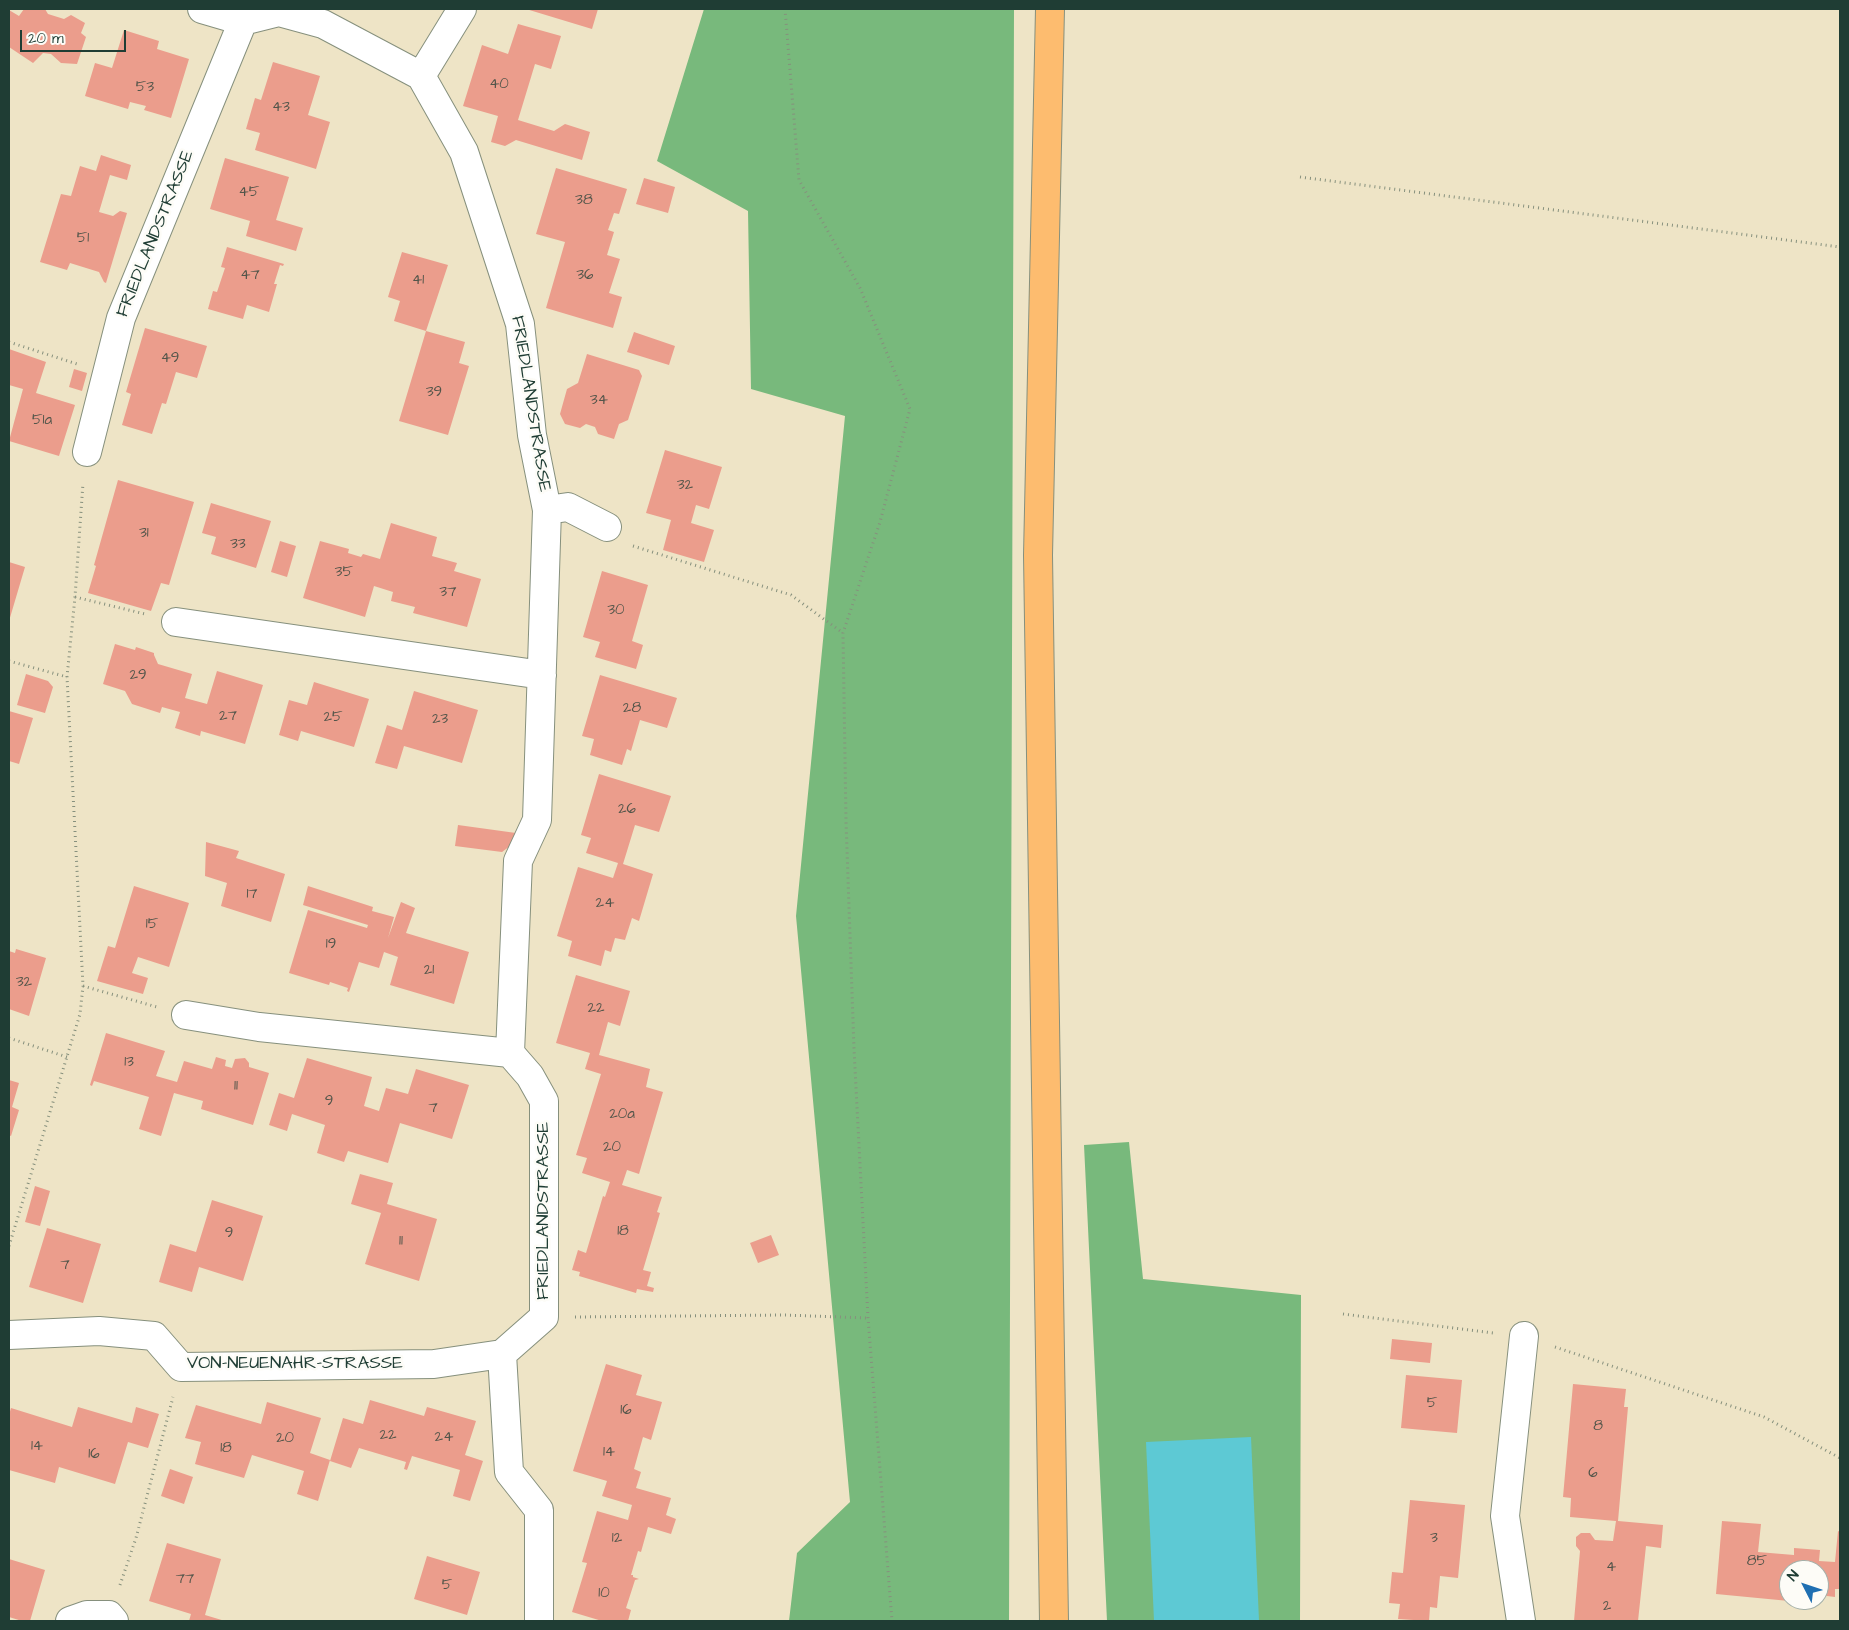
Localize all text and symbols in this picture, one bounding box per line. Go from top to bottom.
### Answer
scale bar [22,20,129,52]
text: 20 m [28,28,64,49]
house number: 40 [489,76,509,94]
house number: 53 [136,79,154,97]
house number: 43 [272,99,290,117]
street label: FRIEDLANDSTRASSE [113,147,199,321]
house number: 45 [239,184,259,202]
house number: 38 [575,192,593,210]
house number: 51 [77,230,89,248]
house number: 47 [240,267,260,285]
house number: 36 [576,267,594,285]
house number: 41 [412,272,424,290]
street label: FRIEDLANDSTRASSE [505,314,555,494]
house number: 49 [161,350,179,368]
house number: 39 [426,384,442,402]
house number: 34 [590,392,608,410]
house number: 51a [32,412,52,430]
house number: 32 [677,477,693,495]
house number: 31 [139,525,149,543]
house number: 33 [230,536,246,554]
house number: 35 [335,564,353,582]
house number: 37 [440,584,456,602]
house number: 30 [607,602,625,620]
house number: 29 [129,667,147,685]
house number: 28 [623,700,641,718]
house number: 27 [219,708,237,726]
house number: 25 [323,709,343,727]
house number: 23 [432,711,448,729]
house number: 26 [618,801,636,819]
house number: 17 [246,886,258,904]
house number: 24 [596,895,614,913]
house number: 15 [146,916,158,934]
house number: 19 [326,936,336,954]
house number: 21 [424,962,434,980]
house number: 32 [16,974,32,992]
house number: 22 [587,1000,605,1018]
house number: 13 [124,1054,134,1072]
house number: 11 [234,1078,238,1096]
house number: 9 [325,1093,333,1111]
house number: 7 [428,1100,438,1118]
house number: 20a [609,1106,635,1124]
street label: FRIEDLANDSTRASSE [533,1122,555,1300]
house number: 20 [603,1139,621,1157]
house number: 18 [617,1223,629,1241]
house number: 9 [225,1225,233,1243]
house number: 11 [399,1233,403,1251]
house number: 7 [60,1257,70,1275]
street label: VON-NEUENAHR-STRASSE [187,1353,403,1375]
house number: 5 [1427,1395,1437,1413]
house number: 16 [620,1402,632,1420]
house number: 8 [1593,1418,1603,1436]
house number: 22 [379,1427,397,1445]
house number: 24 [435,1429,453,1447]
house number: 20 [276,1430,294,1448]
house number: 14 [31,1438,43,1456]
house number: 18 [220,1440,232,1458]
house number: 14 [603,1444,615,1462]
house number: 16 [88,1446,100,1464]
house number: 6 [1588,1465,1598,1483]
house number: 12 [612,1530,622,1548]
house number: 3 [1430,1530,1438,1548]
house number: 85 [1747,1553,1767,1571]
house number: 4 [1606,1559,1616,1577]
north arrow [1779,1560,1829,1610]
text: N [1783,1566,1804,1586]
house number: 77 [176,1571,194,1589]
house number: 5 [442,1577,452,1595]
house number: 10 [598,1585,610,1603]
house number: 2 [1603,1598,1611,1616]

